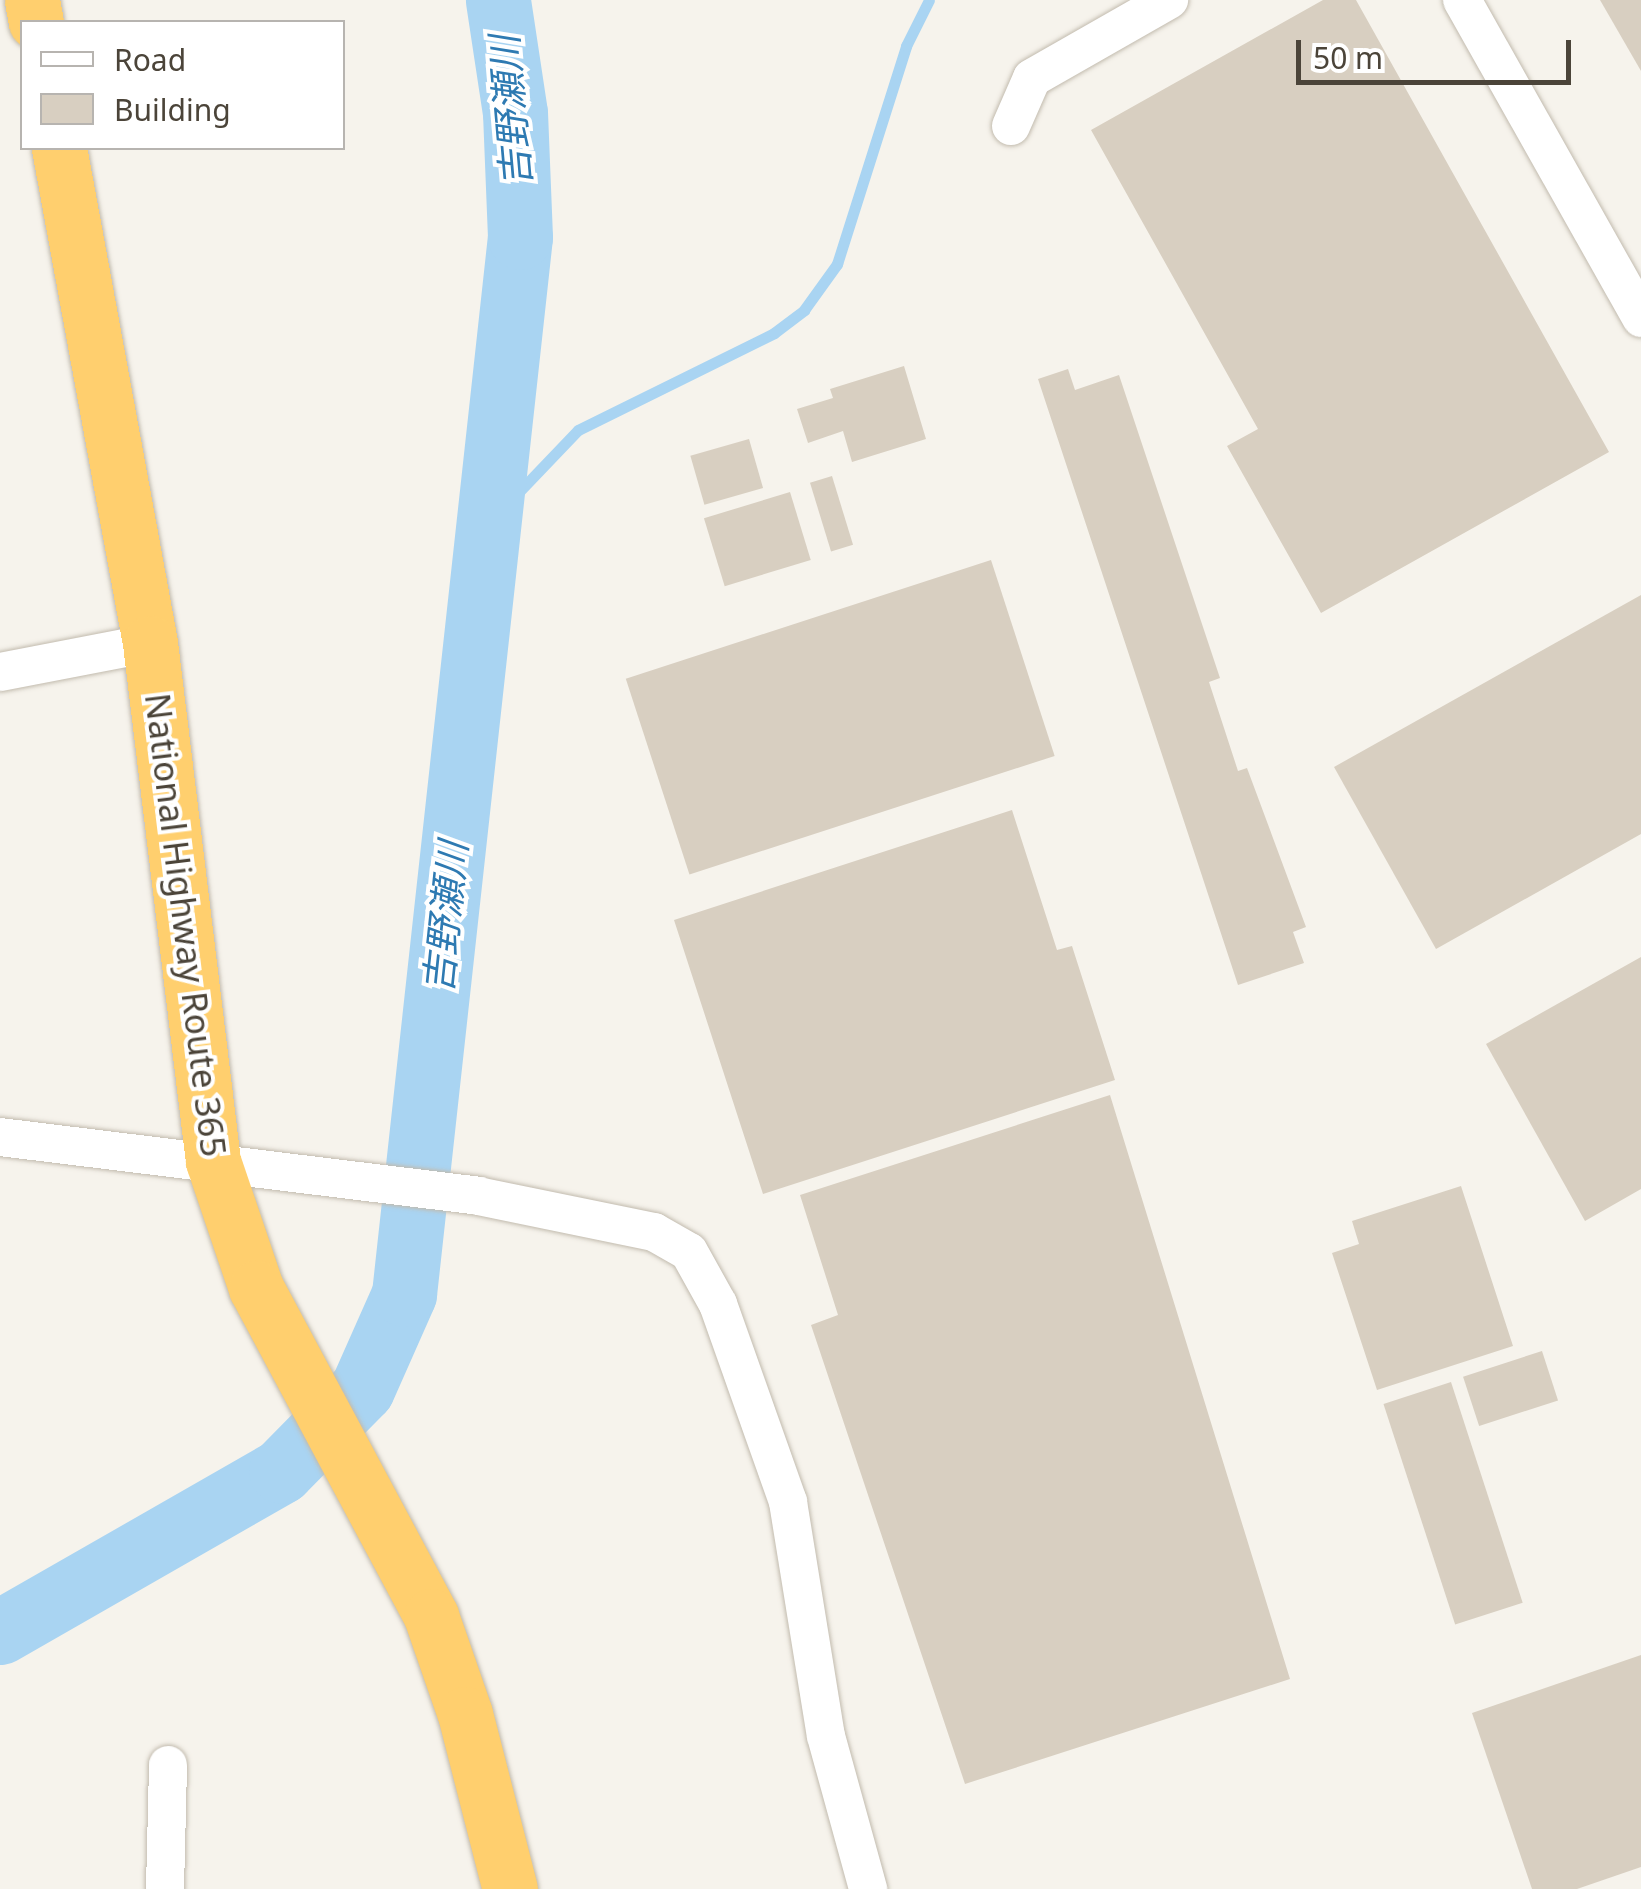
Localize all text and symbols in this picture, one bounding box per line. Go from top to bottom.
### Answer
legend [20,20,345,150]
scale bar [1301,20,1576,82]
water label: 吉野瀬川 [481,33,539,189]
text: 50 m [1313,37,1383,78]
text: Road [114,39,186,80]
text: Building [114,89,231,130]
street label: National Highway Route 365 [137,691,235,1159]
water label: 吉野瀬川 [414,839,476,995]

